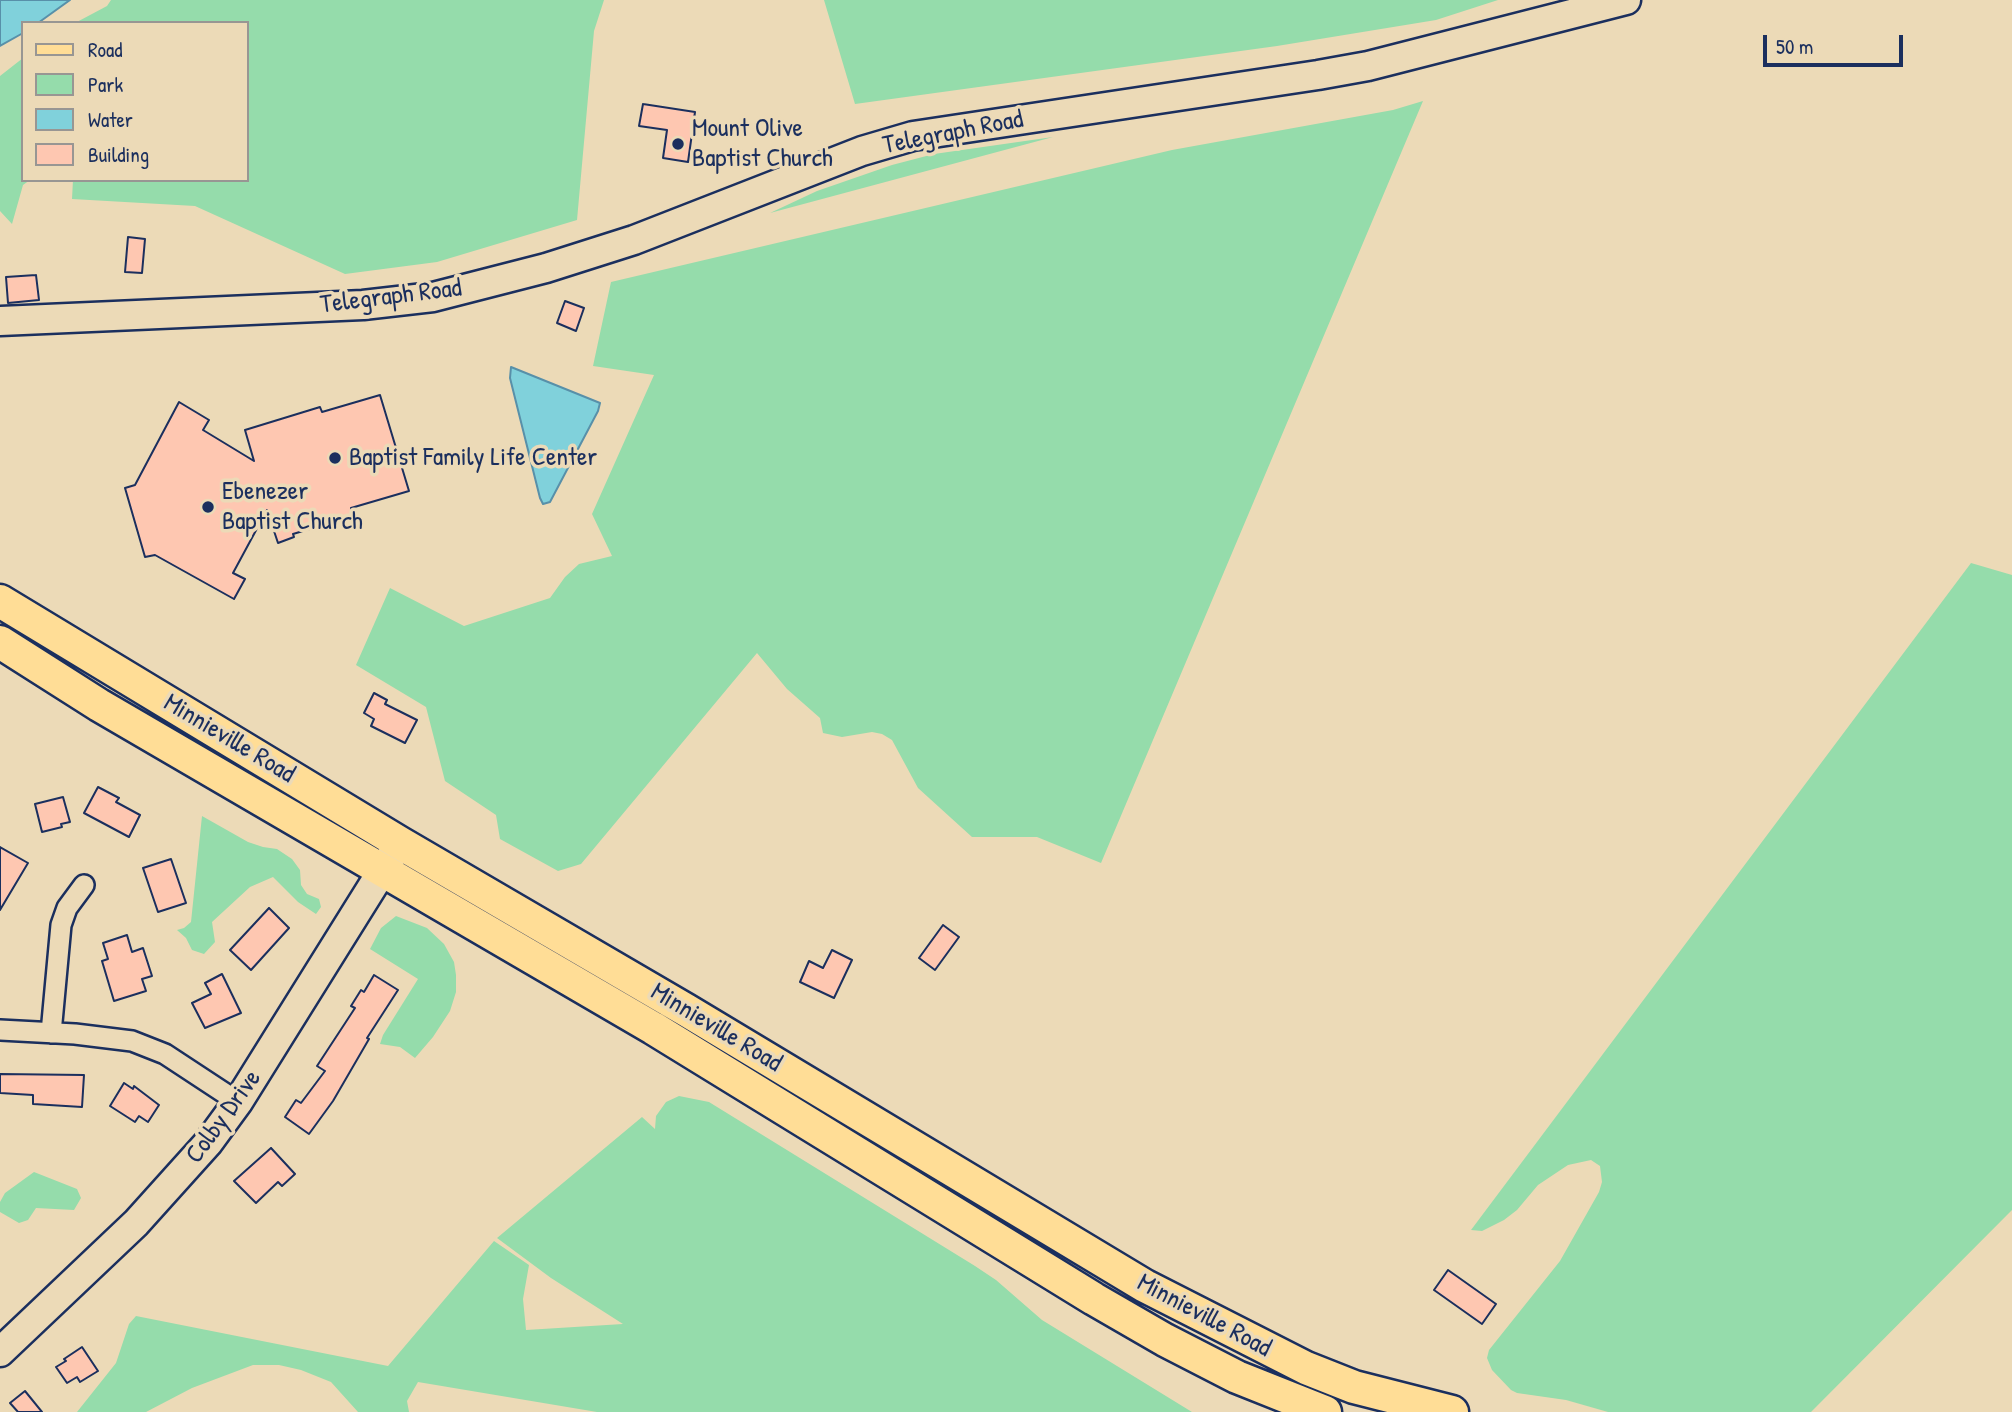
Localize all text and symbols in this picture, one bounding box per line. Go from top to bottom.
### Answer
legend [21,21,248,182]
scale bar [1767,21,1907,65]
text: 50 m [1776,32,1813,61]
text: Road [88,35,122,64]
text: Park [88,70,123,99]
street label: Telegraph Road [880,104,1026,162]
text: Water [88,105,133,134]
place label: Mount Olive Baptist Church [692,113,833,174]
marker: Mount Olive Baptist Church [670,136,686,152]
text: Building [88,140,149,169]
street label: Telegraph Road [319,273,463,321]
place label: Baptist Family Life Center [349,442,597,474]
marker: Baptist Family Life Center [327,450,343,466]
place label: Ebenezer Baptist Church [222,476,363,538]
marker: Ebenezer Baptist Church [200,499,216,515]
street label: Minnieville Road [158,688,300,790]
street label: Minnieville Road [645,977,787,1079]
street label: Colby Drive [180,1064,268,1170]
street label: Minnieville Road [1132,1268,1276,1364]

